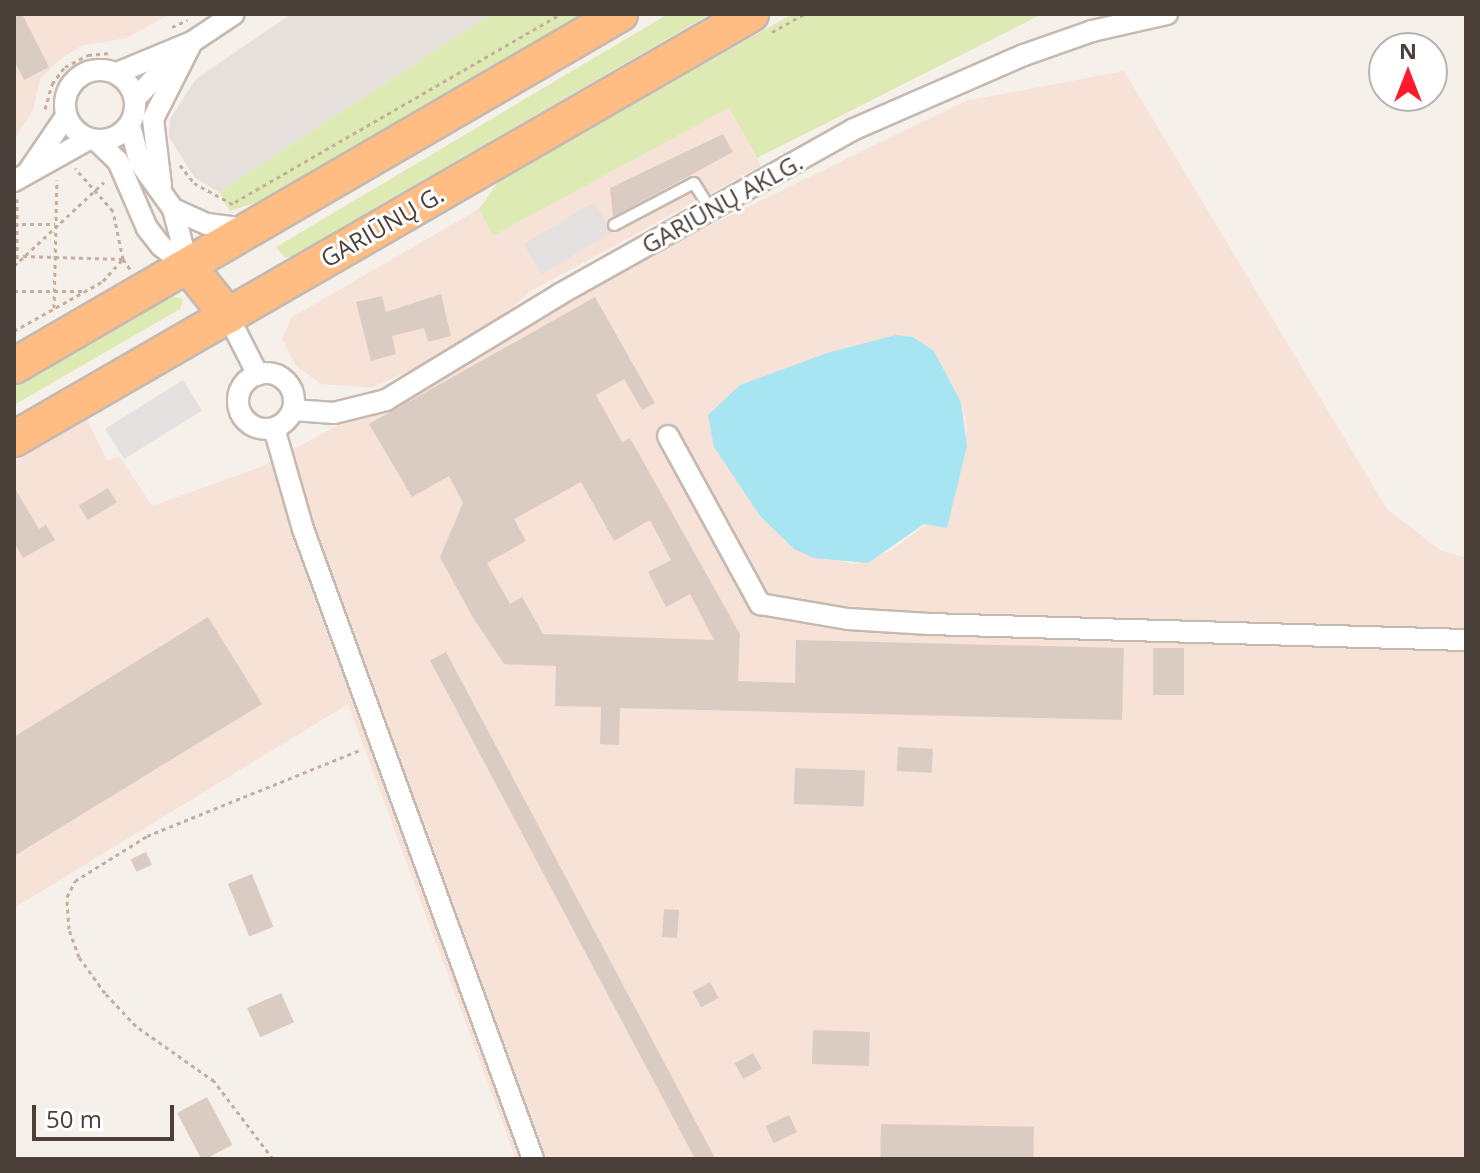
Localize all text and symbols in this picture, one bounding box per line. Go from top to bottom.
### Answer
north arrow [1368,32,1448,112]
text: N [1399,35,1417,65]
street label: GARIŪNŲ AKLG. [636,147,808,259]
street label: GARIŪNŲ G. [315,179,449,273]
scale bar [36,1089,178,1139]
text: 50 m [46,1102,102,1135]

